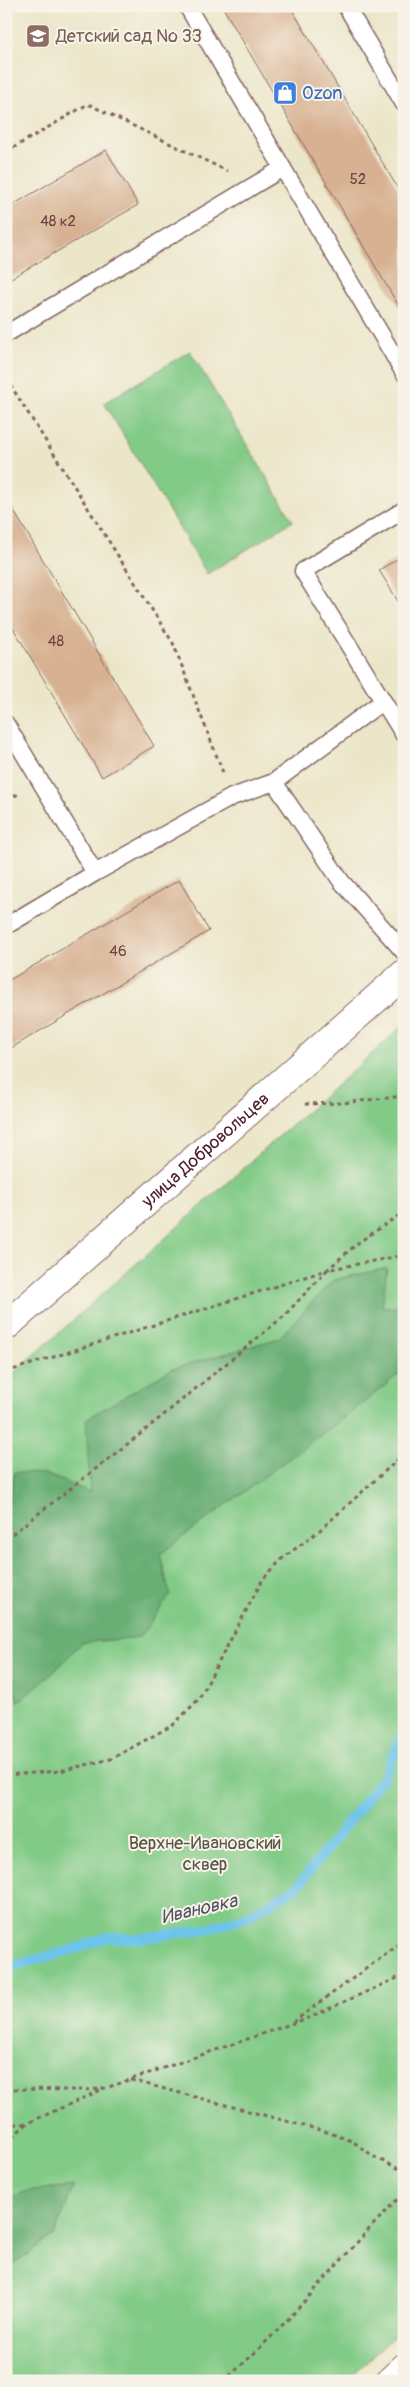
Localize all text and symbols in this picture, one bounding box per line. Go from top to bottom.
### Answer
school or university icon: Детский сад № 33 [25,23,51,49]
place label: Детский сад № 33 [55,25,202,48]
shop icon: Ozon [272,80,298,106]
place label: Ozon [302,82,342,105]
house number: 52 [350,170,366,189]
house number: 48 к2 [40,212,76,231]
house number: 48 [48,632,65,651]
house number: 46 [109,942,127,961]
street label: улица Добровольцев [136,1087,274,1213]
park label: Верхне-Ивановский сквер [129,1832,281,1876]
water label: Ивановка [159,1888,240,1929]

